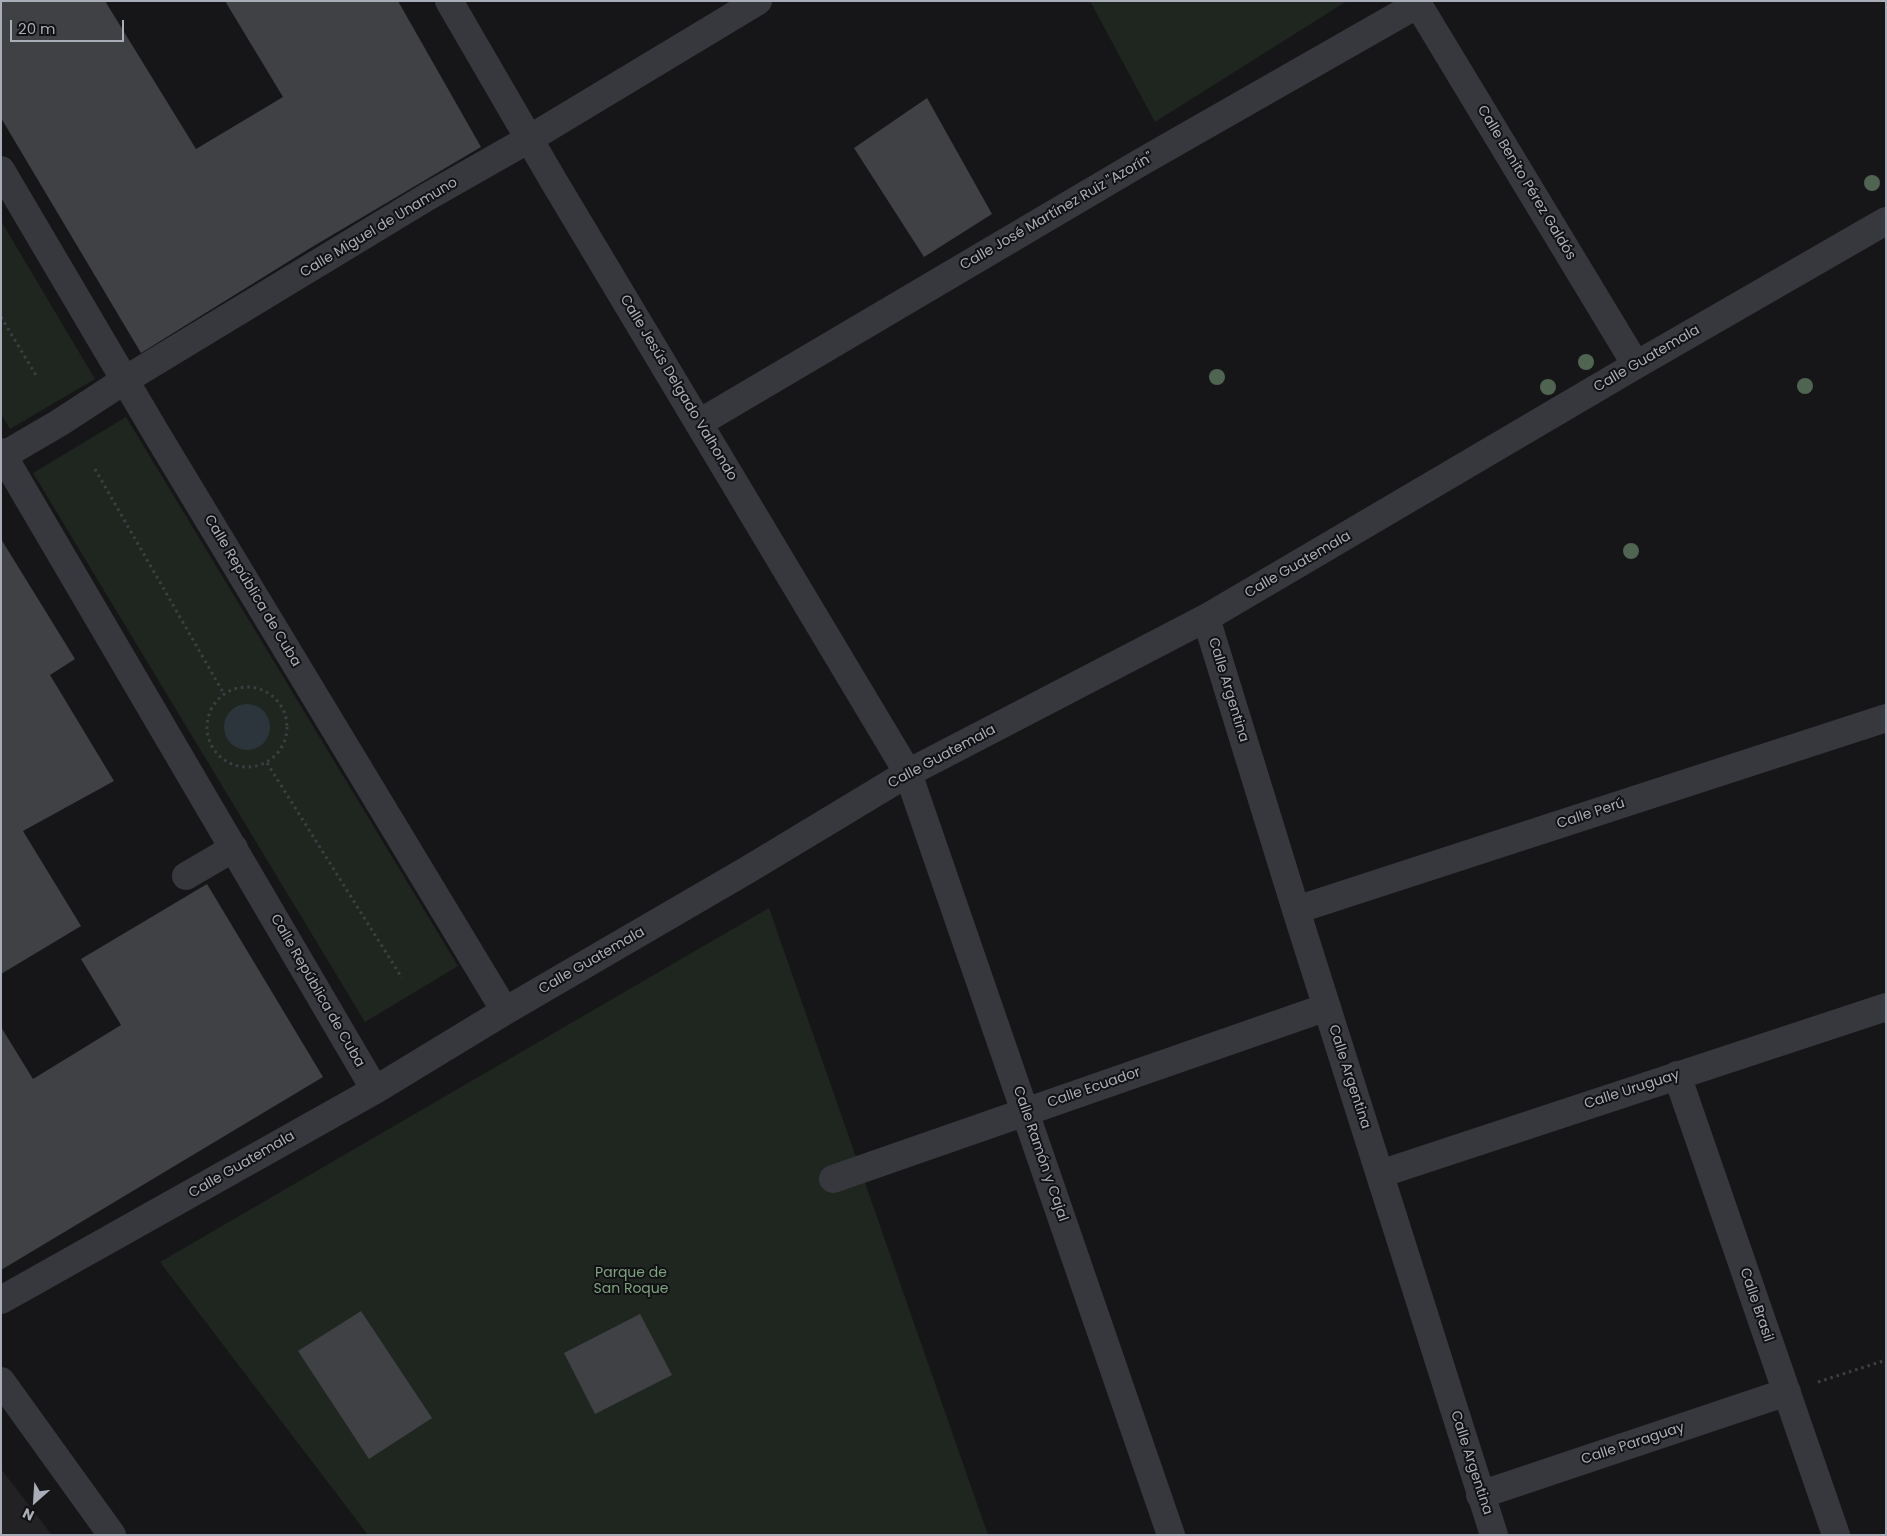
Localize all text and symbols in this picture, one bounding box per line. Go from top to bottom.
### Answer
scale bar [12,10,126,42]
text: 20 m [18,18,56,39]
street label: Calle Benito Pérez Galdós [1473,103,1579,263]
street label: Calle José Martínez Ruiz "Azorín" [957,150,1157,274]
street label: Calle Miguel de Unamuno [297,174,461,282]
street label: Calle Jesús Delgado Valhondo [616,292,740,484]
street label: Calle Guatemala [1591,322,1703,396]
street label: Calle República de Cuba [200,512,304,670]
street label: Calle Guatemala [1242,528,1354,602]
street label: Calle Argentina [1204,636,1252,744]
street label: Calle Guatemala [885,722,999,792]
street label: Calle Perú [1555,795,1627,833]
street label: Calle República de Cuba [266,912,368,1070]
street label: Calle Guatemala [536,924,648,998]
street label: Calle Argentina [1324,1023,1374,1131]
street label: Calle Ecuador [1045,1064,1143,1112]
street label: Calle Uruguay [1582,1067,1682,1113]
street label: Calle Ramón y Cajal [1009,1084,1071,1224]
street label: Calle Guatemala [186,1128,298,1202]
park label: Parque de San Roque [594,1265,668,1298]
street label: Calle Brasil [1736,1266,1776,1344]
street label: Calle Argentina [1446,1409,1496,1517]
street label: Calle Paraguay [1579,1419,1687,1469]
north arrow [10,1476,60,1526]
text: N [19,1503,38,1526]

